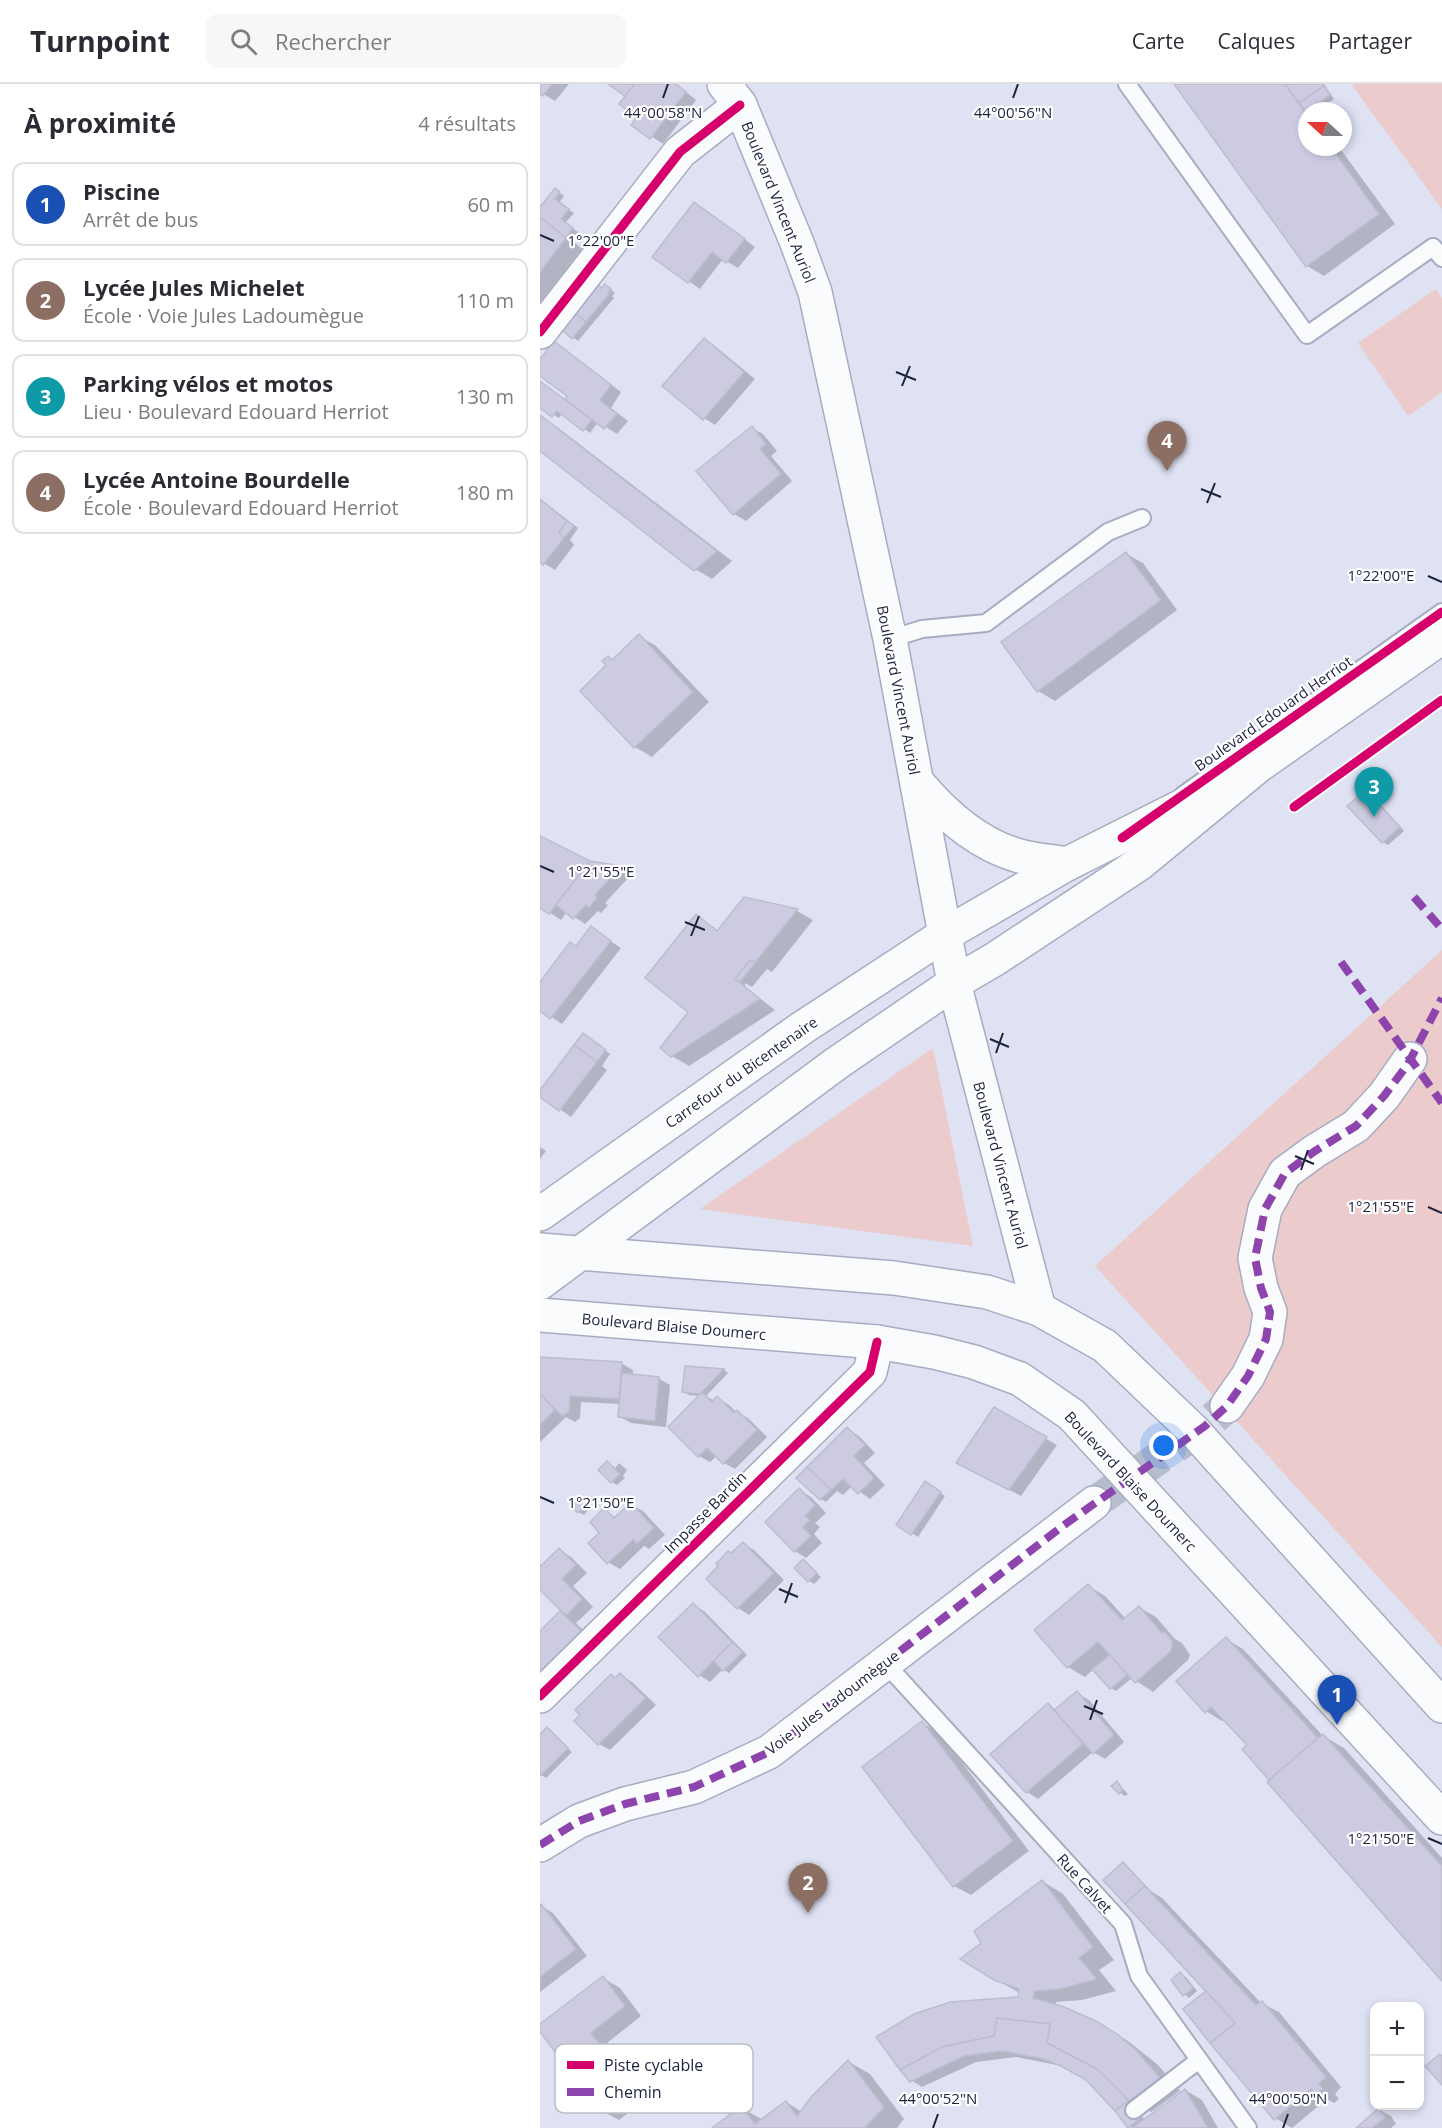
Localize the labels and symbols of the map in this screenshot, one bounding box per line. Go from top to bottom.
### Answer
text: 44°00'58"N [624,102,702,122]
text: 44°00'56"N [974,102,1052,122]
north arrow [1298,102,1352,156]
street label: Boulevard Vincent Auriol [737,118,821,286]
text: 1°22'00"E [568,230,634,250]
pin: 4 [1148,422,1186,471]
text: 1°22'00"E [1348,565,1414,585]
street label: Boulevard Vincent Auriol [873,603,925,777]
street label: Boulevard Edouard Herriot [1190,651,1356,775]
pin: 3 [1354,768,1394,817]
text: 1°21'55"E [568,861,634,881]
street label: Carrefour du Bicentenaire [661,1012,821,1132]
street label: Boulevard Vincent Auriol [969,1079,1033,1251]
text: 1°21'55"E [1348,1196,1414,1216]
street label: Boulevard Blaise Doumerc [581,1308,767,1344]
street label: Boulevard Blaise Doumerc [1061,1407,1201,1555]
your location [1149,1431,1178,1460]
street label: Impasse Bardin [660,1467,750,1557]
text: 1°21'50"E [568,1492,634,1512]
street label: Voie Jules Ladoumègue [761,1645,903,1759]
pin: 1 [1318,1676,1356,1725]
text: 1°21'50"E [1348,1828,1414,1848]
street label: Rue Calvet [1053,1849,1117,1917]
pin: 2 [788,1864,828,1913]
legend [555,2044,753,2113]
text: Piste cyclable [604,2054,703,2076]
text: Chemin [604,2081,662,2103]
text: 44°00'52"N [899,2088,977,2108]
text: 44°00'50"N [1249,2088,1327,2108]

